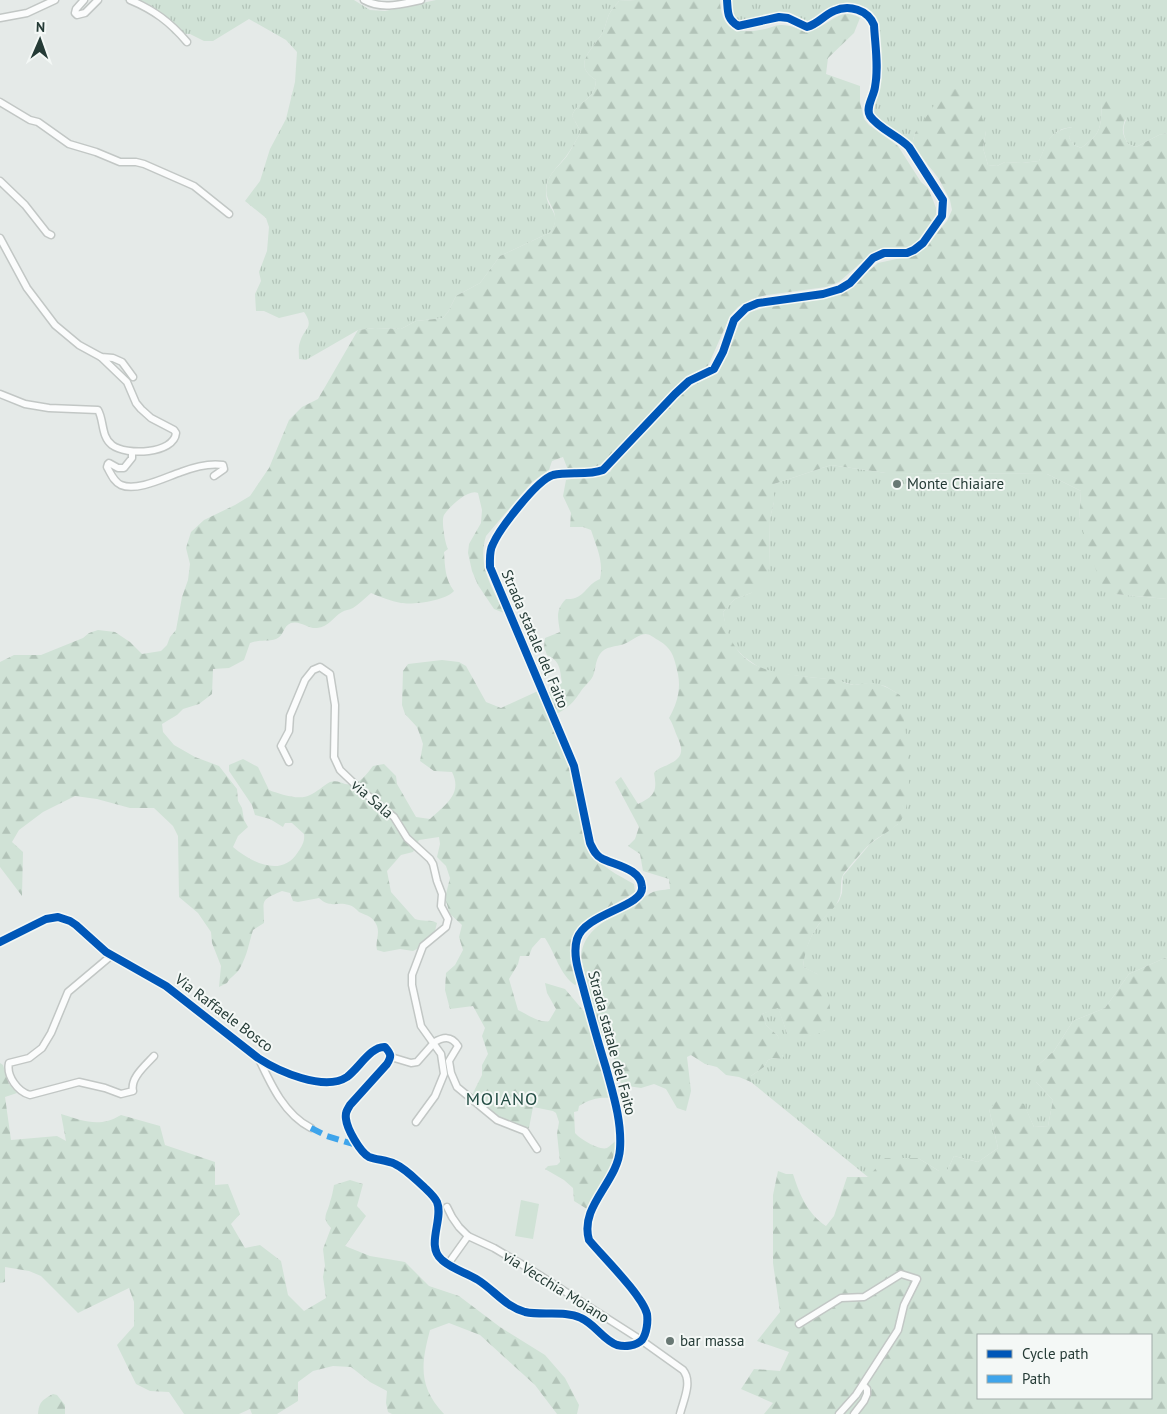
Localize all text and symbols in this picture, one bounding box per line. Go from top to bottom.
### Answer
north arrow [15,15,65,65]
text: N [36,18,45,36]
place label: Monte Chiaiare [907,474,1004,493]
marker: Monte Chiaiare [891,478,903,490]
street label: Strada statale del Faito [498,567,573,711]
street label: via Sala [347,775,397,822]
street label: Via Raffaele Bosco [170,969,277,1056]
street label: Strada statale del Faito [584,969,641,1117]
district label: MOIANO [466,1087,538,1110]
street label: via Vecchia Moiano [500,1246,613,1327]
place label: bar massa [680,1331,744,1350]
legend [977,1334,1152,1399]
marker: bar massa [664,1335,676,1347]
text: Cycle path [1022,1344,1088,1363]
text: Path [1022,1369,1051,1388]

